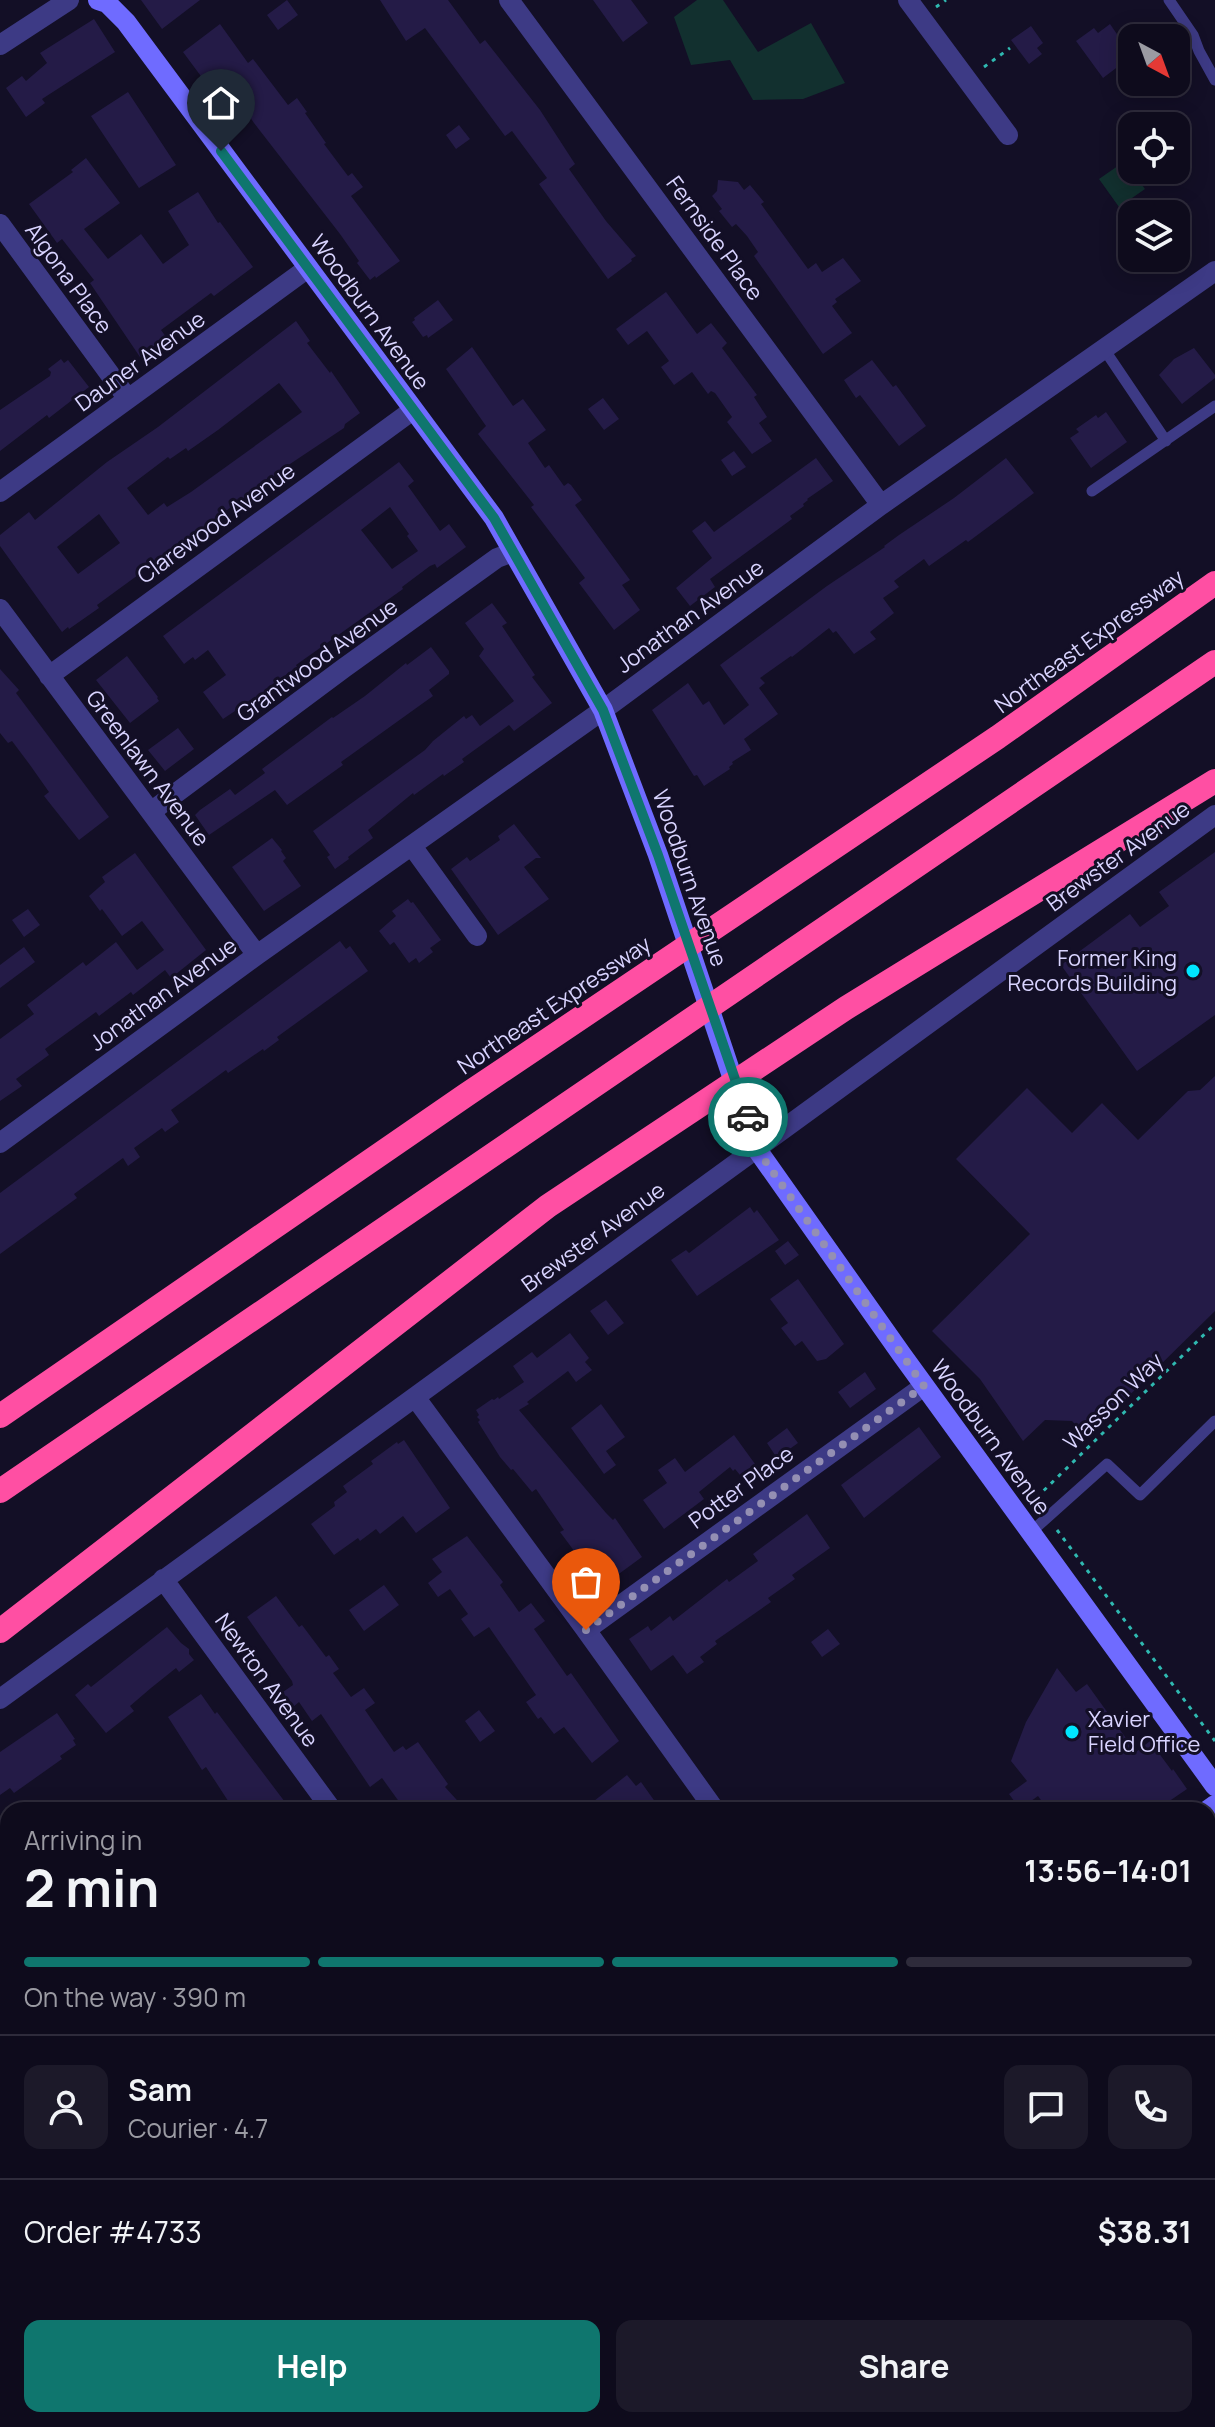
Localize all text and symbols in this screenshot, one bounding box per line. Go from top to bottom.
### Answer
north arrow [1118,24,1190,96]
map controls [1118,24,1190,272]
pin [187,69,255,151]
icon: home [199,81,243,125]
button: locate [1118,112,1190,184]
street label: Fernside Place [660,170,770,306]
button: layers [1118,200,1190,272]
street label: Algona Place [19,217,119,340]
street label: Woodburn Avenue [303,228,437,396]
street label: Dauner Avenue [69,304,211,418]
street label: Clarewood Avenue [131,455,301,591]
street label: Jonathan Avenue [610,552,770,680]
street label: Northeast Expressway [988,562,1190,720]
street label: Grantwood Avenue [230,591,404,729]
street label: Greenlawn Avenue [79,684,217,852]
street label: Woodburn Avenue [646,786,734,971]
street label: Brewster Avenue [1040,794,1196,918]
street label: Northeast Expressway [451,929,657,1081]
street label: Jonathan Avenue [83,930,243,1058]
place label: Former King Records Building [1008,943,1177,998]
marker: Former King Records Building [1184,962,1202,980]
courier [708,1077,788,1157]
icon: car [726,1095,770,1139]
street label: Brewster Avenue [515,1175,671,1299]
street label: Wasson Way [1056,1345,1170,1456]
street label: Woodburn Avenue [924,1353,1058,1521]
street label: Potter Place [682,1439,800,1535]
pin [552,1548,620,1630]
icon: bag [564,1560,608,1604]
street label: Newton Avenue [208,1607,326,1753]
place label: Xavier Field Office [1088,1704,1200,1759]
marker: Xavier Field Office [1063,1723,1081,1741]
text: Arriving in [24,1822,142,1858]
text: 13:56–14:01 [1024,1850,1192,1891]
text: 2 min [24,1852,159,1923]
text: On the way · 390 m [24,1979,246,2015]
button: person [24,2065,108,2149]
button: chat [1004,2065,1088,2149]
button: phone [1108,2065,1192,2149]
text: Sam [128,2069,192,2110]
text: Courier · 4.7 [128,2110,268,2146]
text: Order #4733 [24,2211,202,2252]
text: $38.31 [1098,2211,1192,2252]
button: Help [24,2320,600,2412]
button: Share [616,2320,1192,2412]

